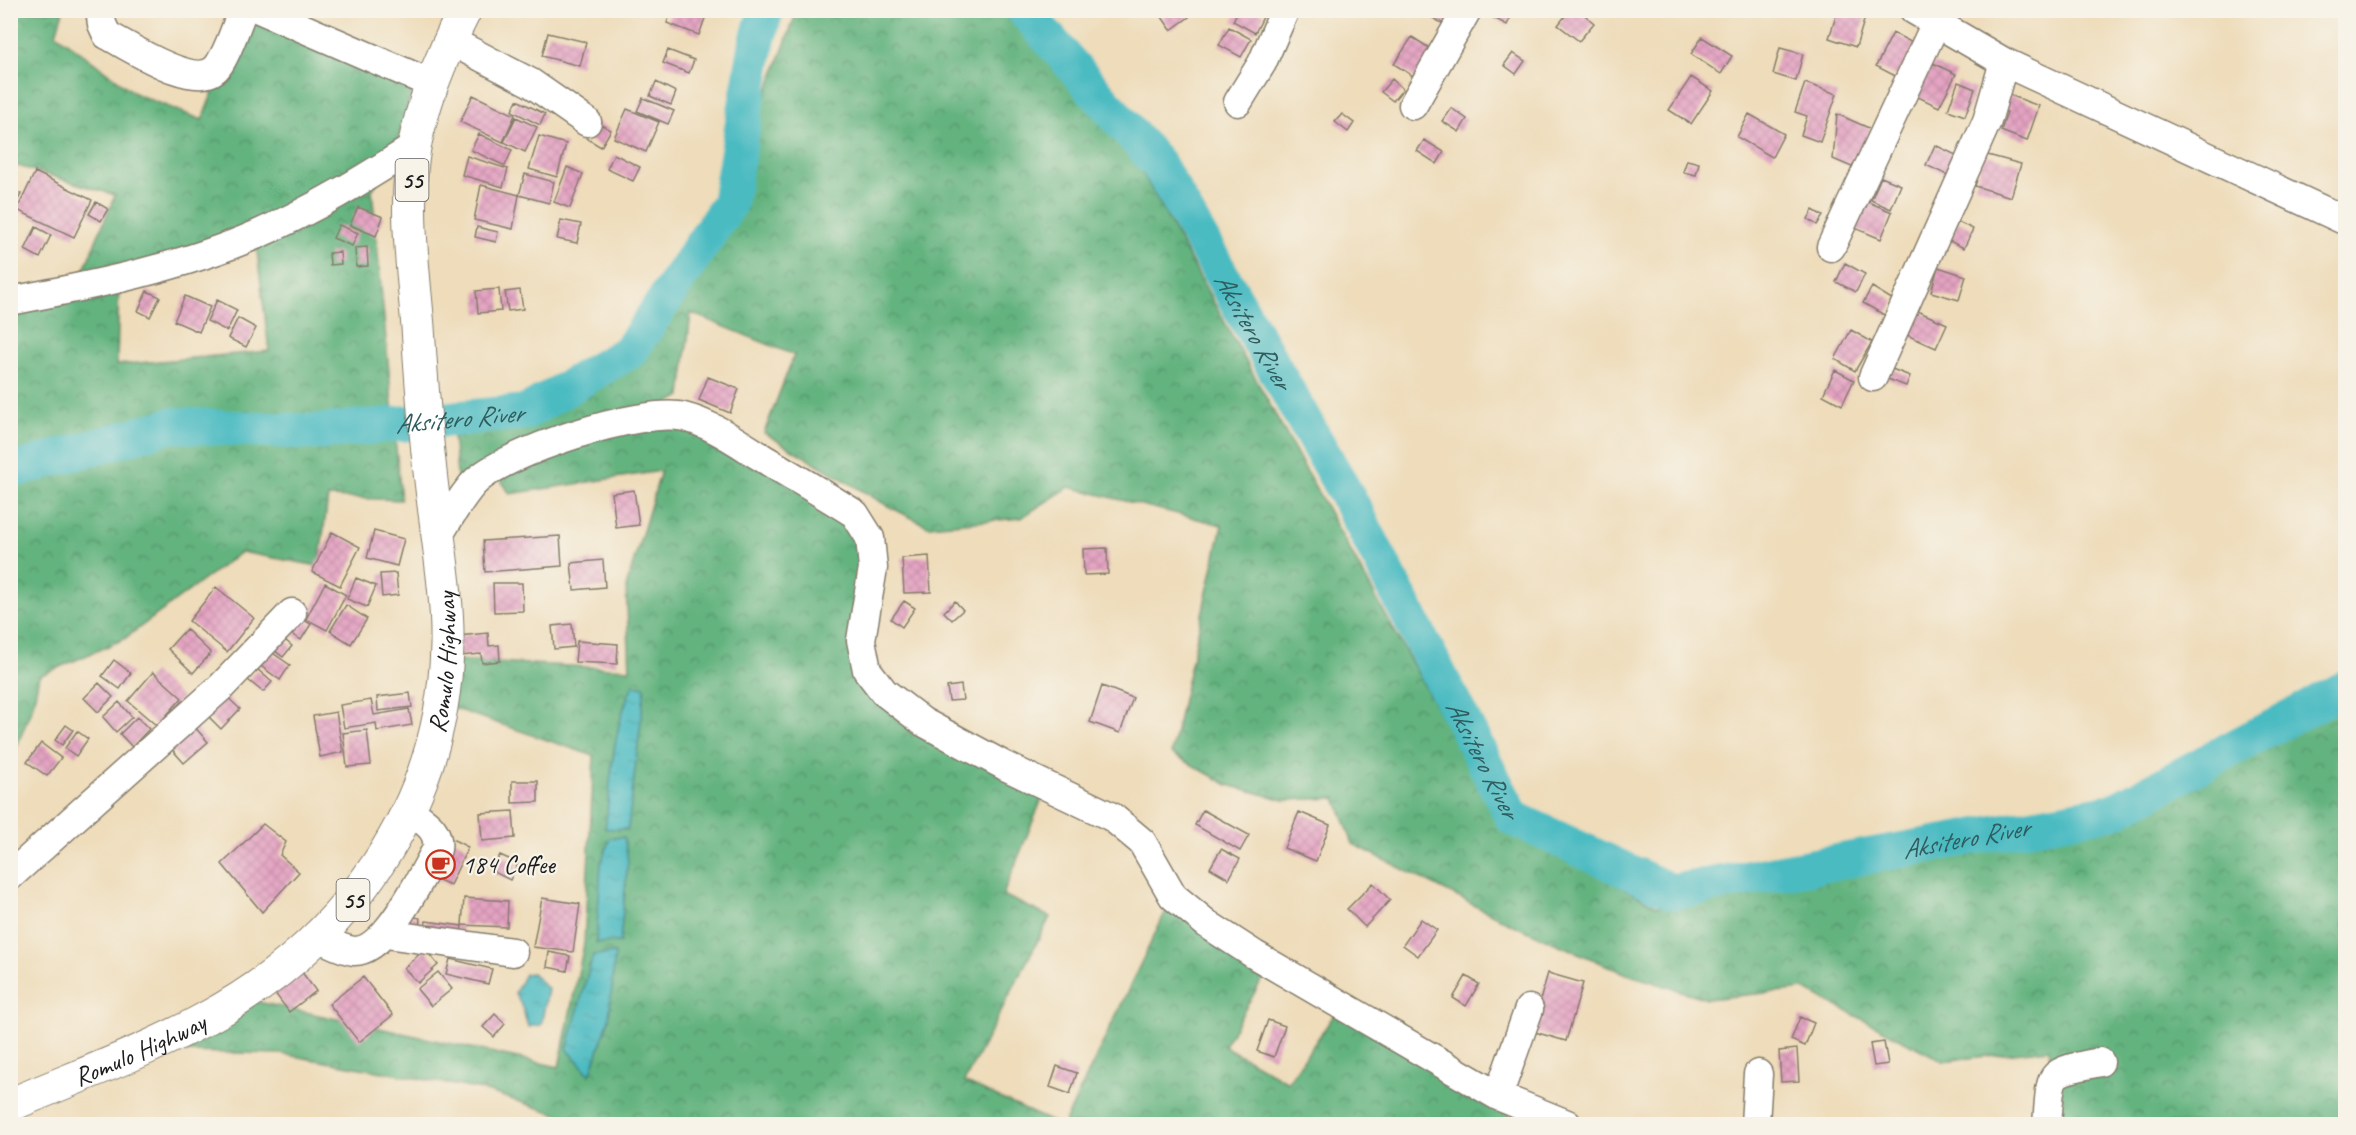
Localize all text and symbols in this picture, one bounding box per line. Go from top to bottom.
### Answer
road number: 55 [396,159,428,201]
water label: Aksitero River [1207,266,1302,398]
water label: Aksitero River [393,395,528,441]
street label: Romulo Highway [420,589,464,736]
water label: Aksitero River [1438,694,1529,827]
water label: Aksitero River [1899,809,2036,867]
cafe icon: 184 Coffee [425,848,457,880]
place label: 184 Coffee [462,848,556,881]
road number: 55 [336,879,370,921]
street label: Romulo Highway [69,1004,213,1093]

